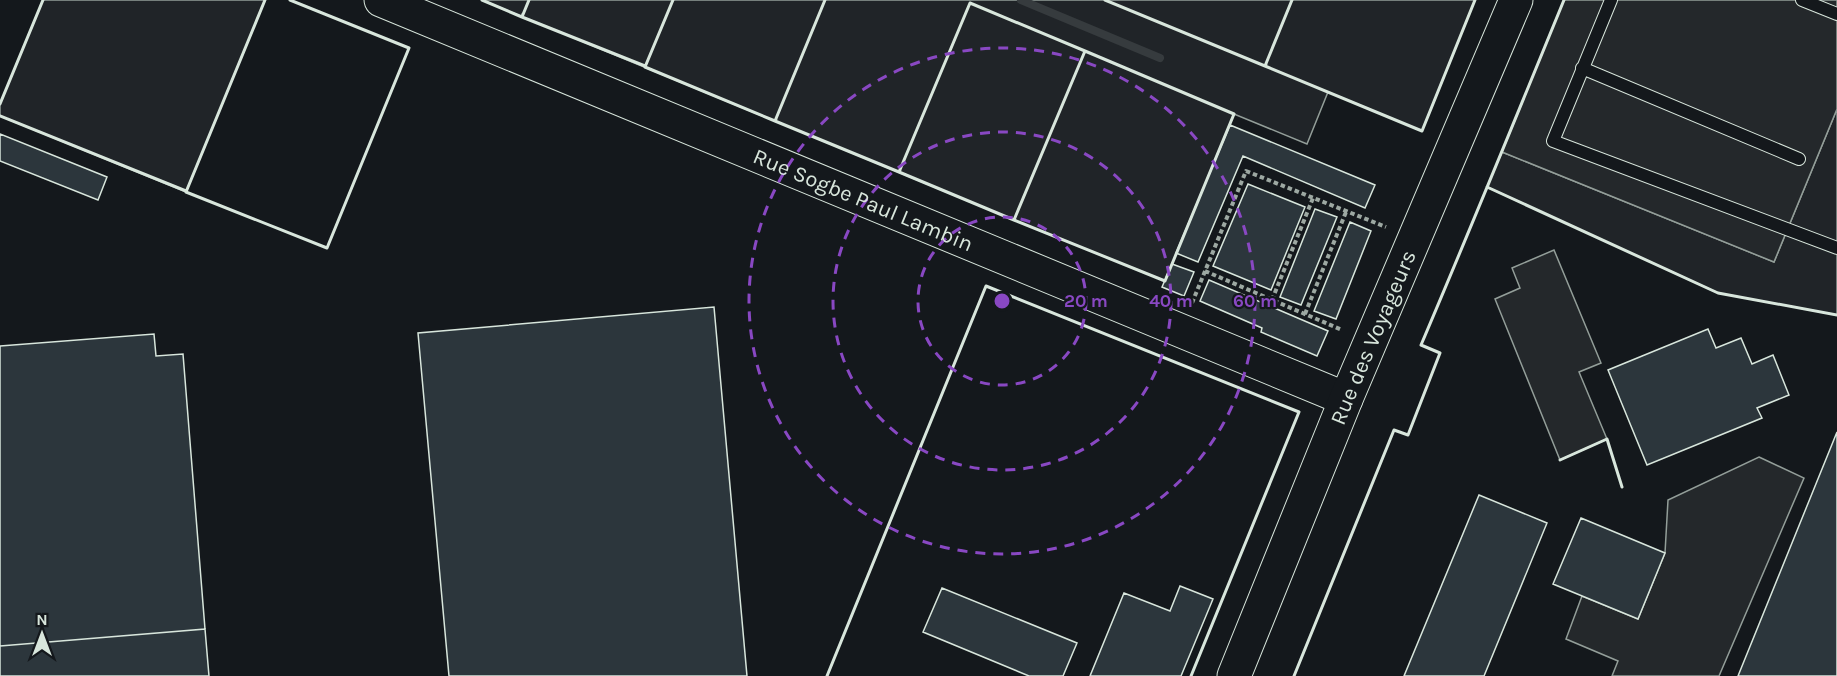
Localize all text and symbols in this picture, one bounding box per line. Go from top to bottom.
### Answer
street label: Rue Sogbe Paul Lambin [749,143,977,257]
street label: Rue des Voyageurs [1325,246,1422,429]
text: 20 m [1064,290,1108,312]
text: 40 m [1149,290,1193,312]
text: 60 m [1233,290,1277,312]
centre of rings [992,291,1012,311]
north arrow [12,604,72,664]
text: N [36,610,48,629]

